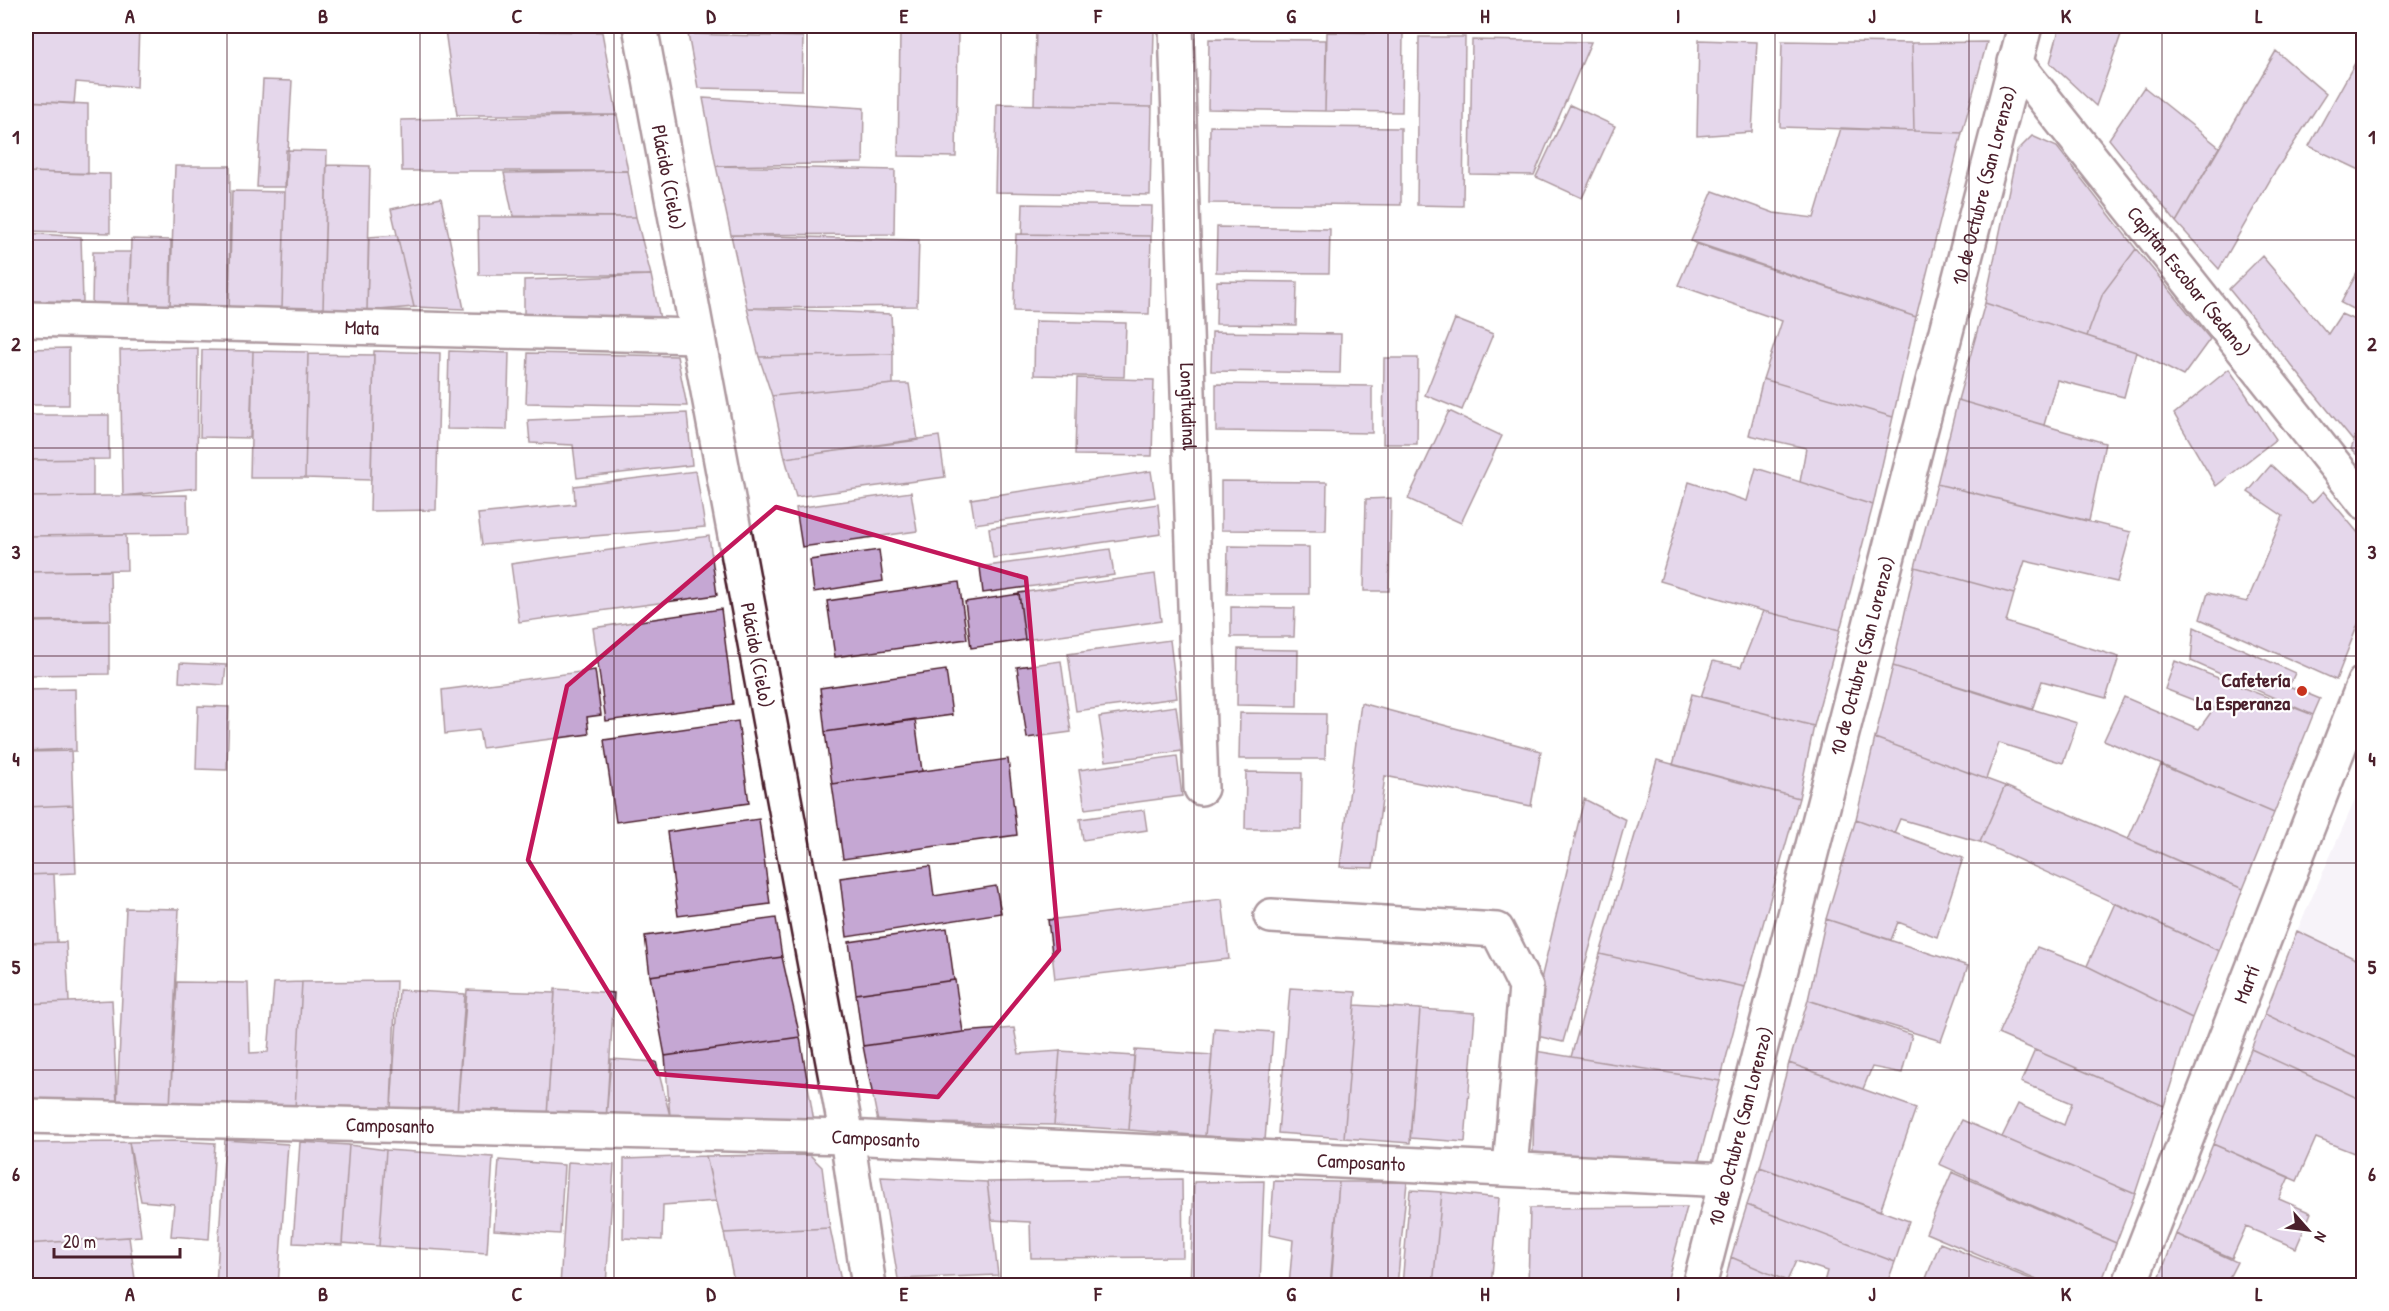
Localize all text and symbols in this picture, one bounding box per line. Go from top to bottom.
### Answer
text: A [125,2,135,29]
text: B [318,2,328,29]
text: C [512,2,523,29]
text: D [706,2,716,29]
text: E [900,2,909,29]
text: F [1093,2,1103,29]
text: G [1286,2,1296,29]
text: H [1480,2,1490,29]
text: I [1676,2,1680,29]
text: J [1868,2,1876,29]
text: K [2061,2,2072,29]
text: L [2255,2,2263,29]
street label: 10 de Octubre (San Lorenzo) [1945,82,2022,288]
text: 1 [12,123,20,150]
street label: Plácido (Cielo) [646,123,692,232]
text: 1 [2368,123,2376,150]
street label: Capitán Escobar (Sedano) [2121,200,2257,362]
street label: Mata [344,313,380,341]
text: 2 [11,330,21,357]
text: 2 [2367,330,2377,357]
street label: Longitudinal [1174,363,1204,452]
text: 3 [12,538,21,565]
text: 3 [2368,538,2377,565]
street label: 10 de Octubre (San Lorenzo) [1823,553,1900,758]
street label: Plácido (Cielo) [735,600,781,710]
place label: Cafetería La Esperanza [2196,666,2290,717]
marker: Cafetería La Esperanza [2295,684,2309,698]
text: 4 [12,745,20,772]
text: 4 [2368,745,2376,772]
text: 5 [12,953,21,980]
text: 5 [2368,953,2377,980]
street label: Martí [2227,961,2266,1007]
street label: 10 de Octubre (San Lorenzo) [1701,1023,1779,1229]
street label: Camposanto [345,1110,435,1139]
street label: Camposanto [831,1123,921,1154]
street label: Camposanto [1316,1146,1406,1177]
text: 6 [12,1160,20,1187]
text: 6 [2368,1160,2376,1187]
north arrow [2278,1200,2338,1260]
scale bar [54,1221,180,1259]
text: N [2309,1228,2333,1246]
text: 20 m [63,1229,96,1254]
text: A [125,1280,135,1307]
text: B [318,1280,328,1307]
text: C [512,1280,523,1307]
text: D [706,1280,716,1307]
text: E [900,1280,909,1307]
text: F [1093,1280,1103,1307]
text: G [1286,1280,1296,1307]
text: H [1480,1280,1490,1307]
text: I [1676,1280,1680,1307]
text: J [1868,1280,1876,1307]
text: K [2061,1280,2072,1307]
text: L [2255,1280,2263,1307]

